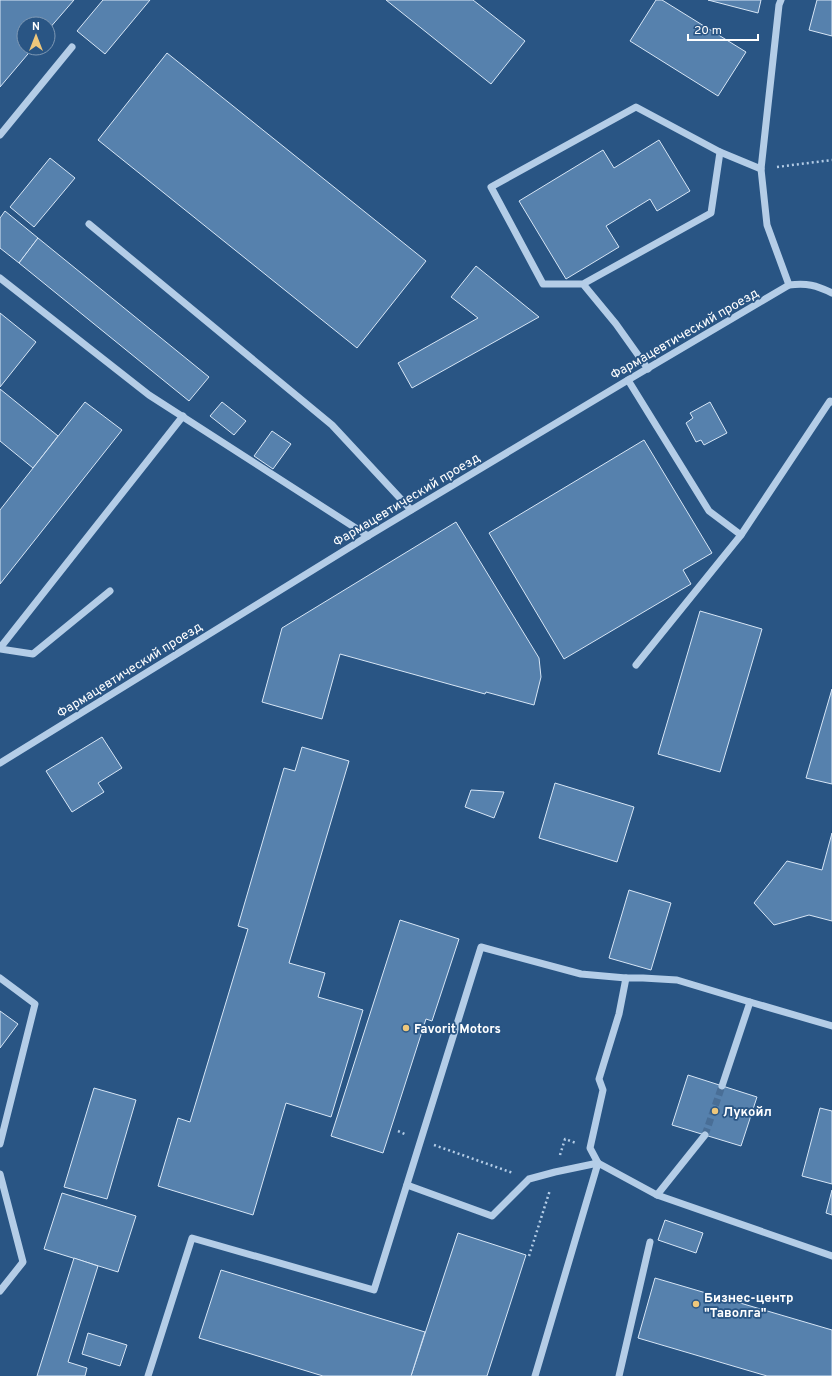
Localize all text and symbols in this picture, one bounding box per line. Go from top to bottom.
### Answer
north arrow [16,16,56,56]
scale bar [688,16,758,42]
text: N [32,20,40,34]
text: 20 m [694,23,722,39]
street label: Фармацевтический проезд [608,285,762,384]
street label: Фармацевтический проезд [331,450,484,551]
street label: Фармацевтический проезд [54,619,206,722]
place label: Favorit Motors [414,1022,501,1038]
marker: Favorit Motors [401,1023,411,1033]
place label: Лукойл [723,1105,772,1121]
marker: Лукойл [710,1106,720,1116]
place label: Бизнес-центр "Таволга" [704,1291,793,1322]
marker: Бизнес-центр "Таволга" [691,1299,701,1309]

